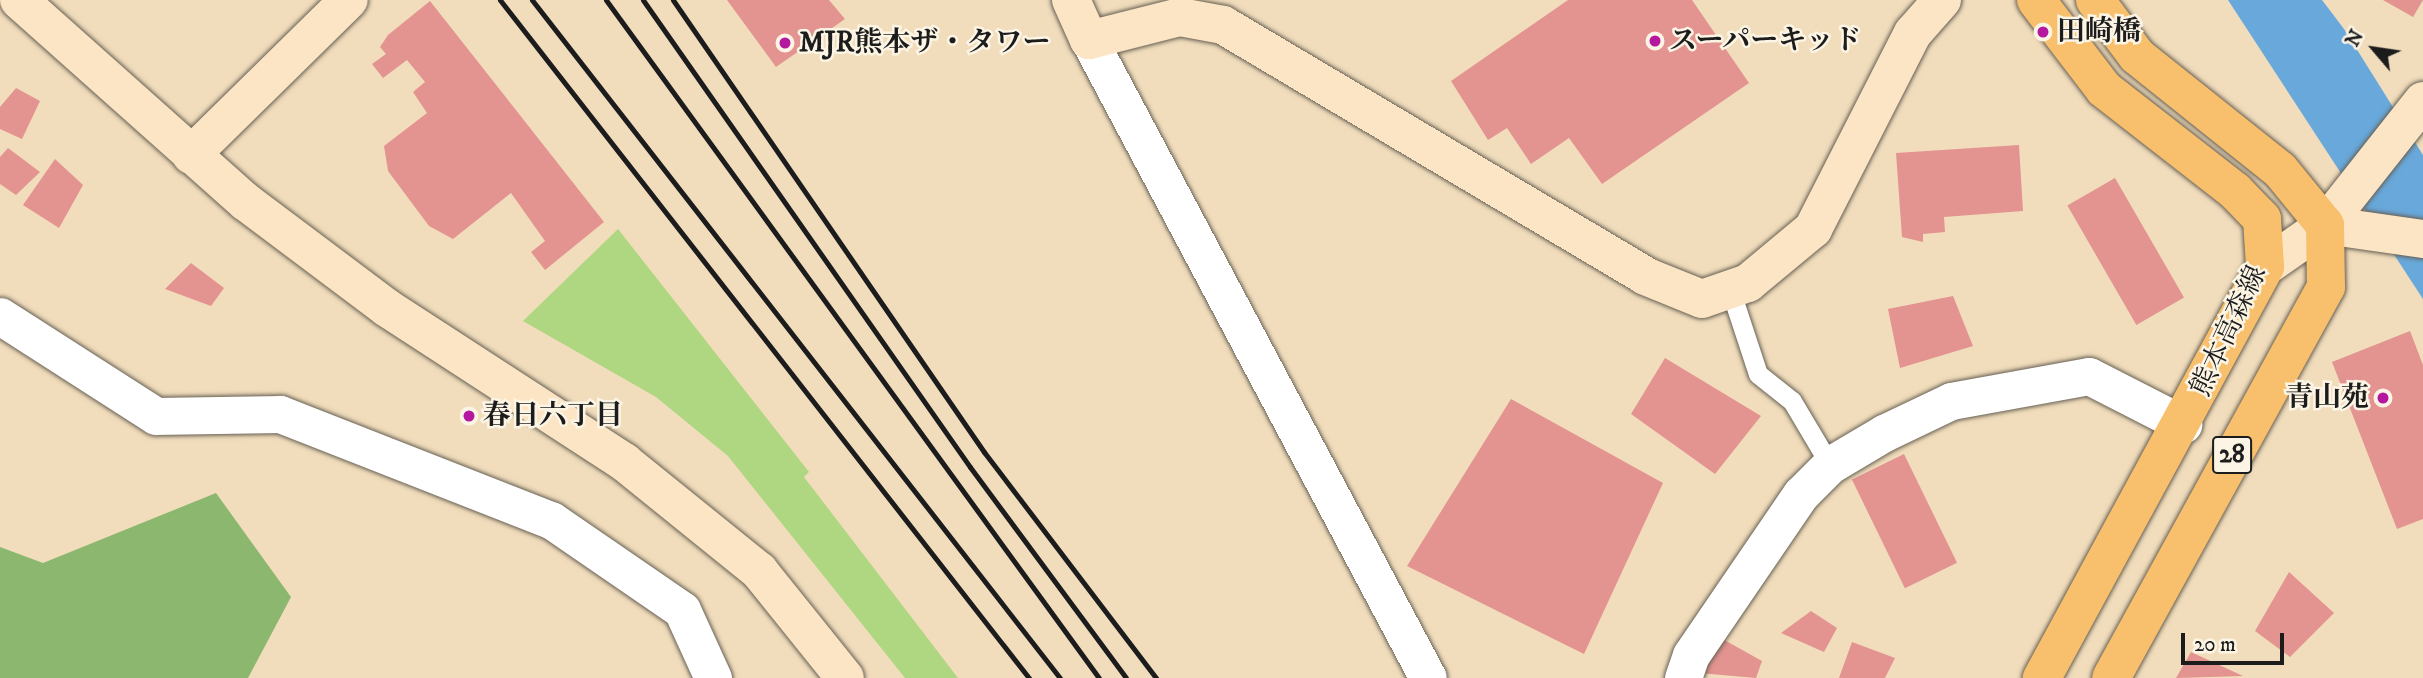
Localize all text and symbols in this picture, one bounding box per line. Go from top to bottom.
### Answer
north arrow [2339,14,2409,84]
place label: 田崎橋 [2057,15,2141,49]
place label: スーパーキッド [1669,24,1864,58]
marker: 田崎橋 [2035,24,2051,40]
place label: MJR熊本ザ・タワー [799,26,1050,60]
text: N [2341,26,2369,51]
marker: スーパーキッド [1647,33,1663,49]
marker: MJR熊本ザ・タワー [777,35,793,51]
street label: 熊本高森線 [2184,260,2274,402]
place label: 青山苑 [2285,381,2369,415]
marker: 青山苑 [2375,390,2391,406]
place label: 春日六丁目 [483,399,623,433]
marker: 春日六丁目 [461,408,477,424]
road number: 28 [2211,432,2253,477]
scale bar [2185,618,2288,662]
text: 20 m [2194,632,2236,658]

